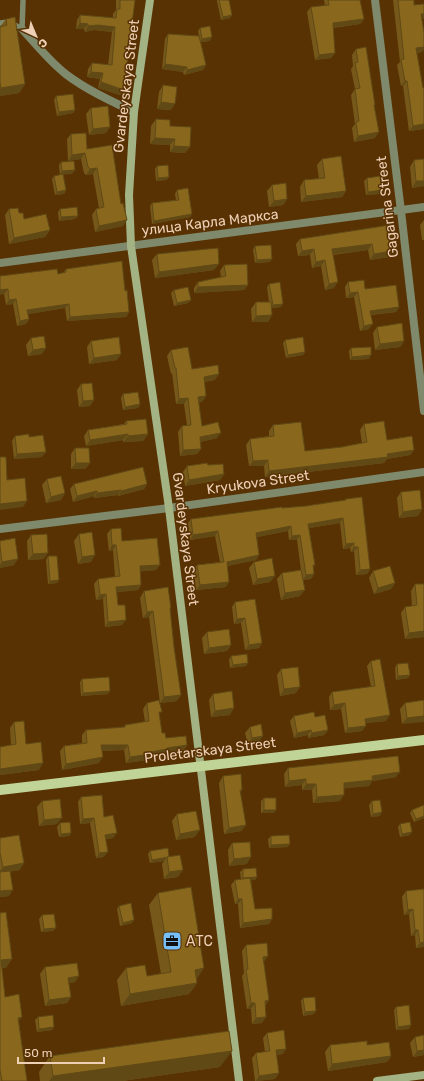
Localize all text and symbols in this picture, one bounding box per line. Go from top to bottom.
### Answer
north arrow [16,16,56,56]
street label: Gvardeyskaya Street [110,18,143,154]
text: С [35,35,50,50]
street label: Gagarina Street [373,155,402,259]
street label: улица Карла Маркса [141,206,279,239]
street label: Kryukova Street [206,467,311,498]
street label: Gvardeyskaya Street [169,471,202,607]
street label: Proletarskaya Street [143,734,278,767]
office icon: АТС [161,930,183,952]
place label: АТС [186,933,213,950]
scale bar [18,1039,104,1065]
text: 50 m [24,1046,52,1060]

